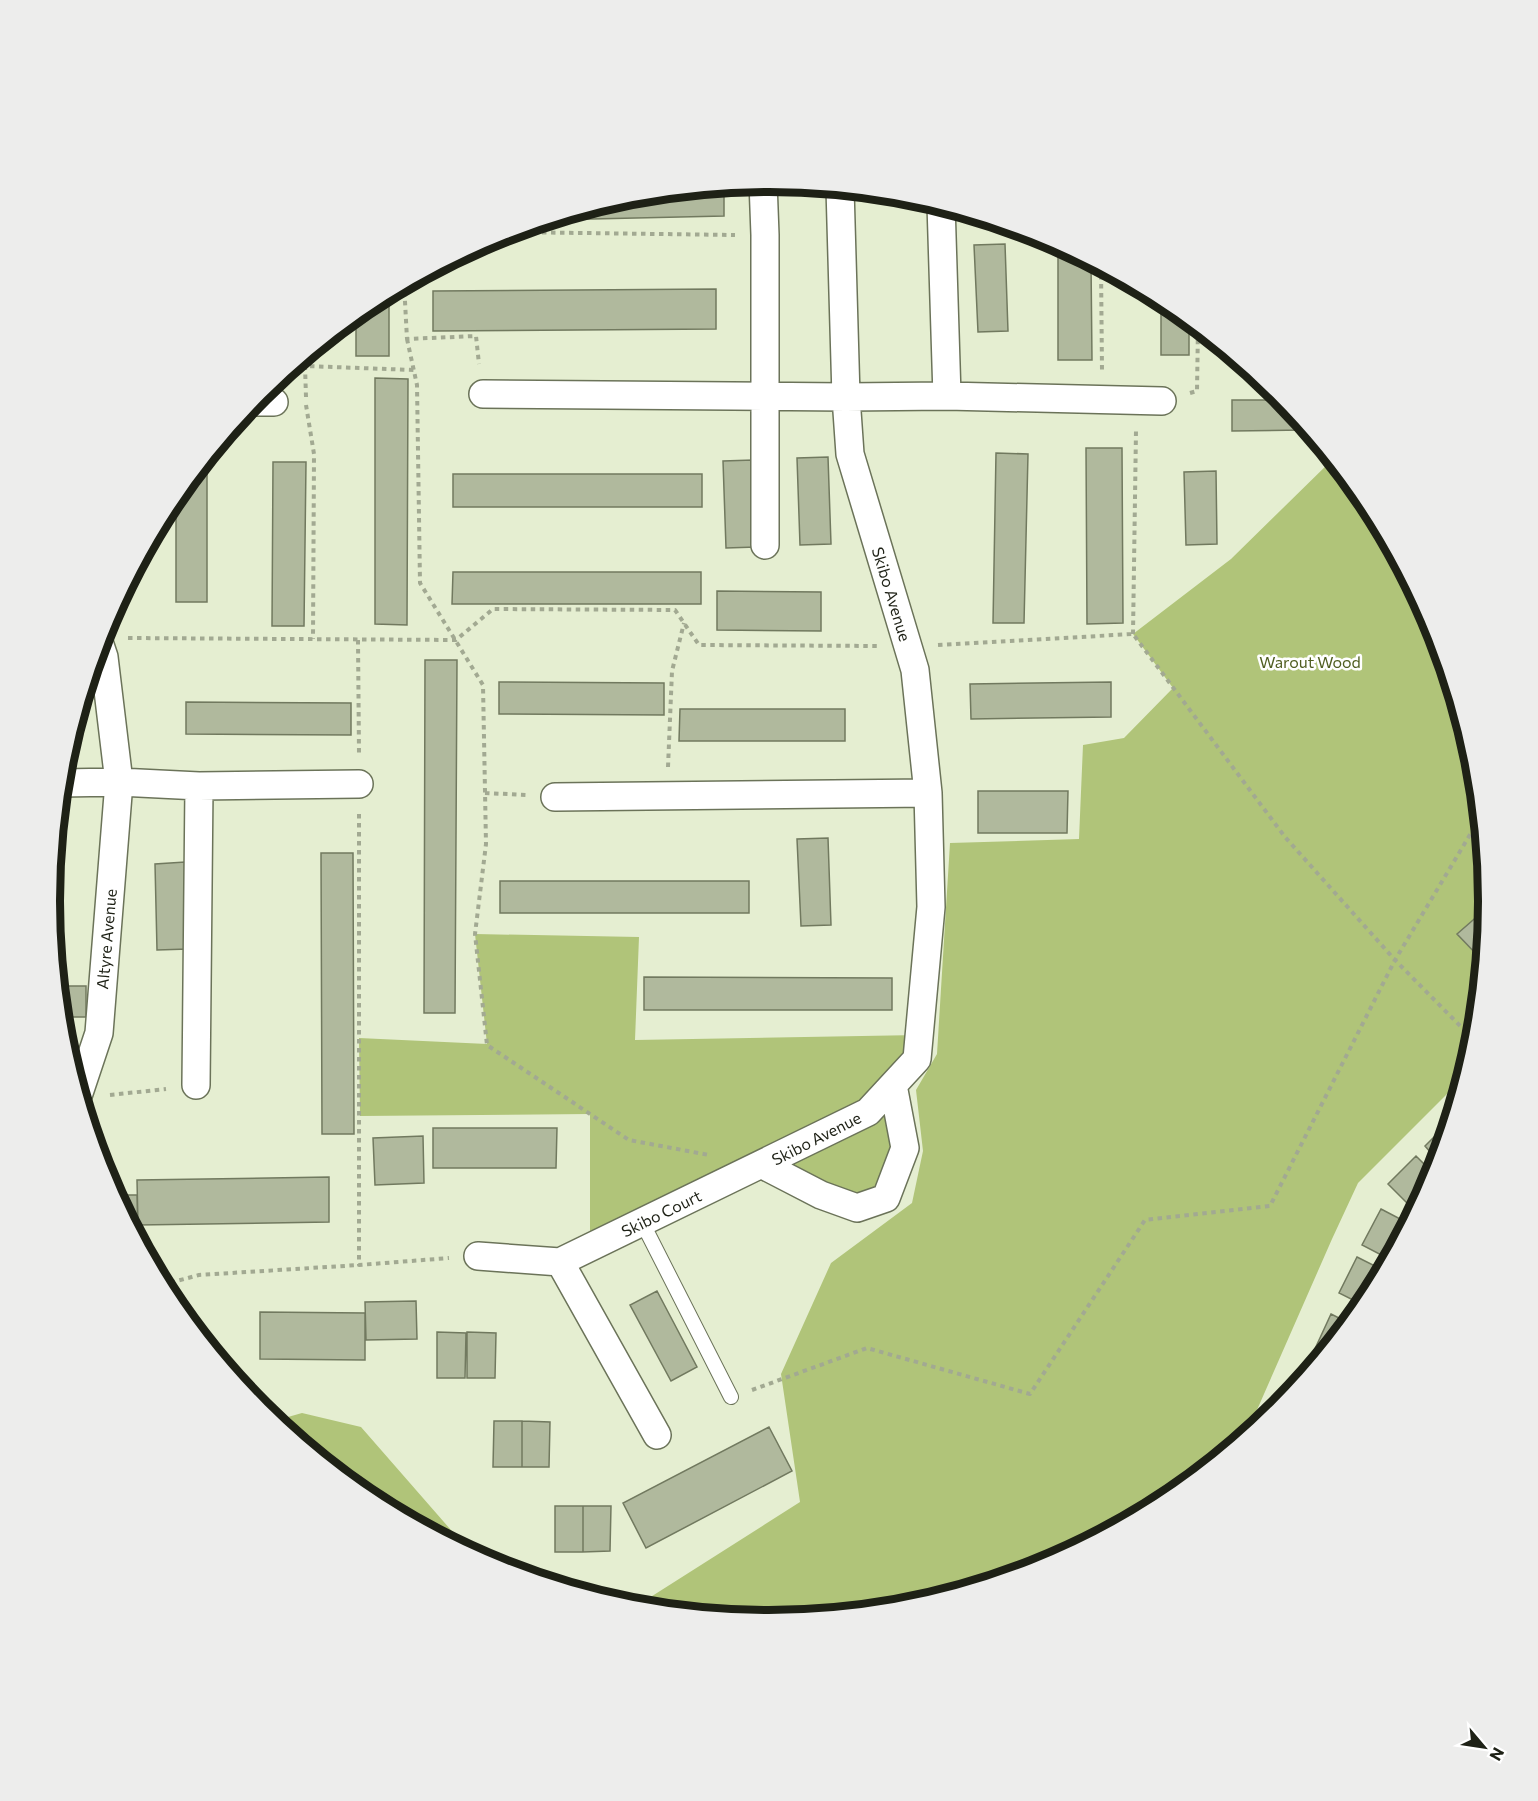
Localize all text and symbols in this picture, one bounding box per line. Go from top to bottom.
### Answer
street label: Skibo Avenue [869,545,915,643]
park label: Warout Wood [1259,652,1361,671]
street label: Altyre Avenue [92,888,120,990]
street label: Skibo Avenue [768,1107,864,1169]
street label: Skibo Court [618,1185,705,1241]
north arrow [1454,1717,1514,1777]
text: N [1486,1745,1509,1764]

